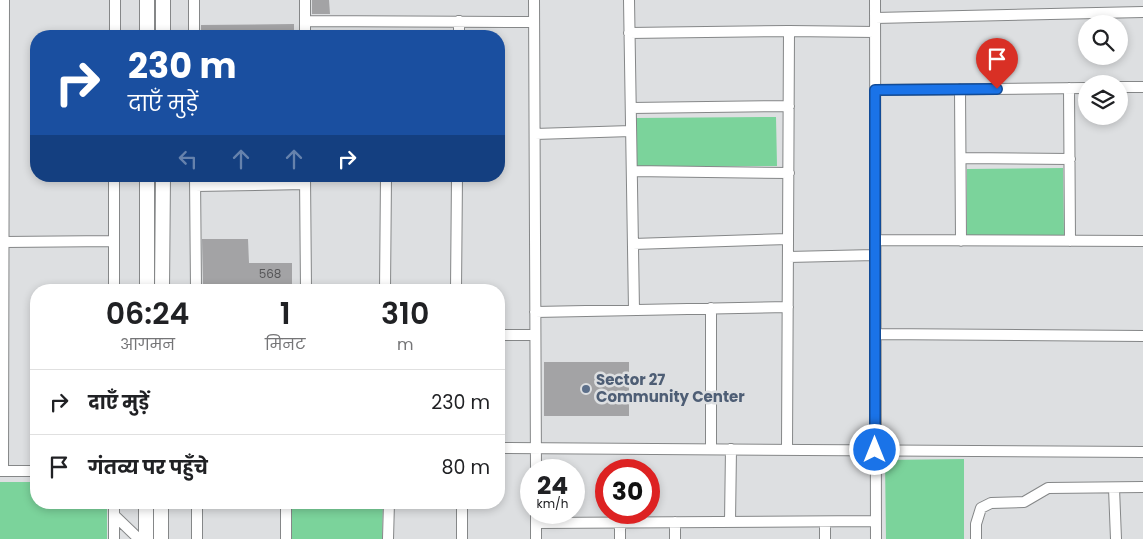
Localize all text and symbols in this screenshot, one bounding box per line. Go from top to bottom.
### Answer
map controls [1078,15,1128,125]
button: search [1078,15,1128,65]
pin [976,38,1018,89]
text: 230 m [128,41,236,90]
icon: arrive [983,45,1011,73]
icon: right [45,50,110,115]
button: layers [1078,75,1128,125]
text: दाएँ मुड़ें [128,88,198,119]
icon: left [174,145,202,173]
icon: ahead [227,145,255,173]
icon: ahead [280,145,308,173]
icon: right [333,145,361,173]
house number: 568 [259,265,281,282]
text: 06:24 [106,292,189,335]
text: 1 [280,292,291,335]
text: 310 [381,292,429,335]
text: आगमन [120,333,175,356]
text: मिनट [265,333,305,356]
text: m [397,333,413,356]
place label: Sector 27 Community Center [596,369,745,407]
marker: Sector 27 Community Center [580,383,592,395]
icon: right [45,388,73,416]
text: दाएँ मुड़ें [88,389,149,416]
text: 230 m [431,389,490,416]
position arrow [848,423,900,475]
icon: arrive [45,453,73,481]
text: गंतव्य पर पहुँचे [88,454,208,481]
text: 80 m [441,454,490,481]
speed limit sign: 30 [595,459,660,524]
text: 24 [537,468,568,503]
text: km/h [537,495,568,512]

